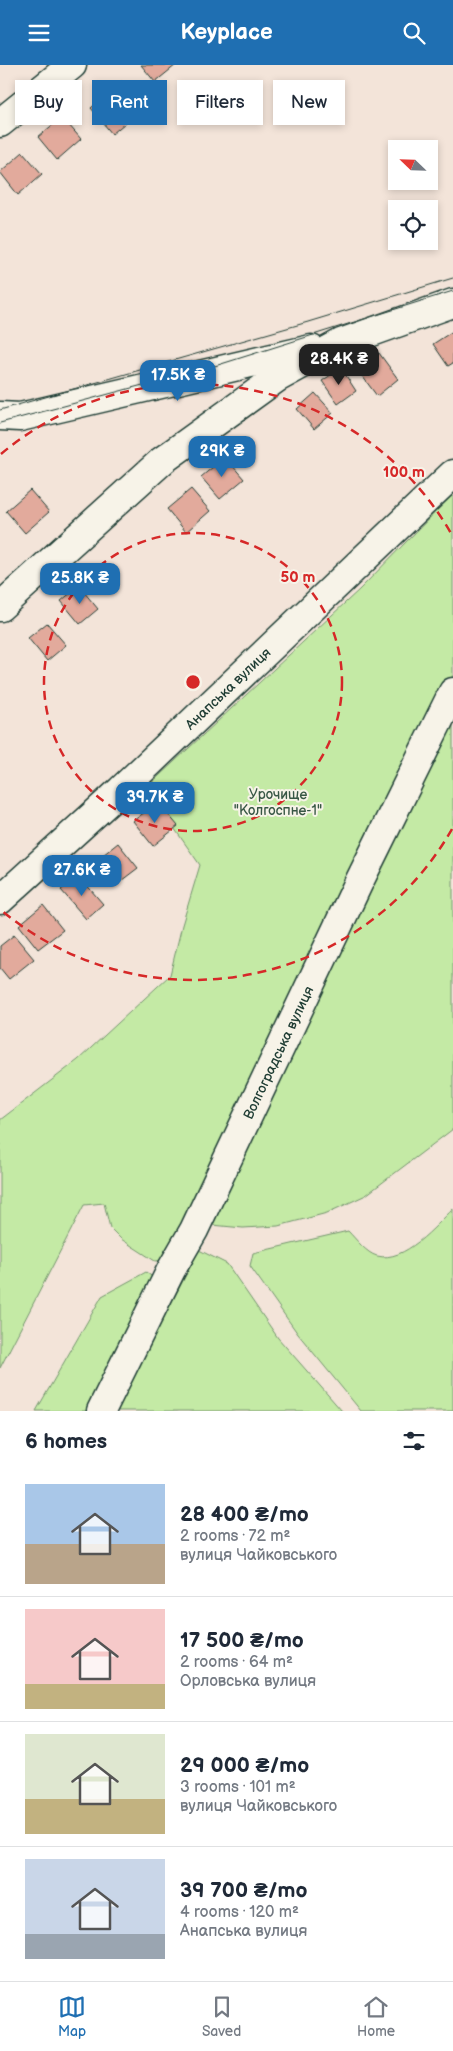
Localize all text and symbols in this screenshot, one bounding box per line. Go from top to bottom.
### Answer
icon: menu [25,19,53,47]
text: Keyplace [180,19,273,46]
icon: search [400,19,428,47]
chip: Buy [15,80,82,125]
chip: Rent [92,80,167,125]
chip: Filters [177,80,263,125]
chip: New [273,80,345,125]
north arrow [388,140,438,190]
map controls [388,140,438,250]
button: locate [388,200,438,250]
pin: 28.4K ₴ [293,343,385,386]
text: 28.4K ₴ [310,350,368,369]
pin: 17.5K ₴ [132,359,224,402]
text: 17.5K ₴ [151,366,205,385]
pin: 29K ₴ [187,435,257,478]
text: 29K ₴ [200,442,244,461]
text: 100 m [383,463,425,482]
pin: 25.8K ₴ [34,563,126,605]
text: 50 m [281,568,316,587]
text: 25.8K ₴ [51,569,109,588]
street label: Анапська вулиця [181,644,275,734]
centre of rings [184,673,202,691]
pin: 39.7K ₴ [109,781,201,824]
park label: Урочище "Колгоспне-1" [234,786,322,819]
text: 39.7K ₴ [127,788,183,807]
pin: 27.6K ₴ [36,855,128,897]
text: 27.6K ₴ [53,861,111,880]
street label: Волгоградська вулиця [240,983,317,1122]
icon: filters [400,1427,428,1455]
text: 6 homes [25,1429,107,1454]
text: 28 400 ₴/mo [180,1502,309,1527]
icon: home [65,1504,125,1564]
text: 2 rooms · 72 m² [180,1527,290,1546]
text: вулиця Чайковського [180,1546,337,1565]
text: 17 500 ₴/mo [180,1628,304,1653]
icon: home [65,1629,125,1689]
text: 2 rooms · 64 m² [180,1653,293,1672]
text: Орловська вулиця [180,1672,316,1691]
text: 29 000 ₴/mo [180,1753,309,1778]
icon: home [65,1754,125,1814]
text: 3 rooms · 101 m² [180,1778,296,1797]
text: вулиця Чайковського [180,1797,337,1816]
text: 39 700 ₴/mo [180,1878,307,1903]
icon: home [65,1879,125,1939]
text: 4 rooms · 120 m² [180,1903,299,1922]
text: Анапська вулиця [180,1922,307,1941]
tab: Map [58,1993,86,2040]
tab: Saved [202,1993,241,2040]
tab: Home [357,1993,395,2040]

